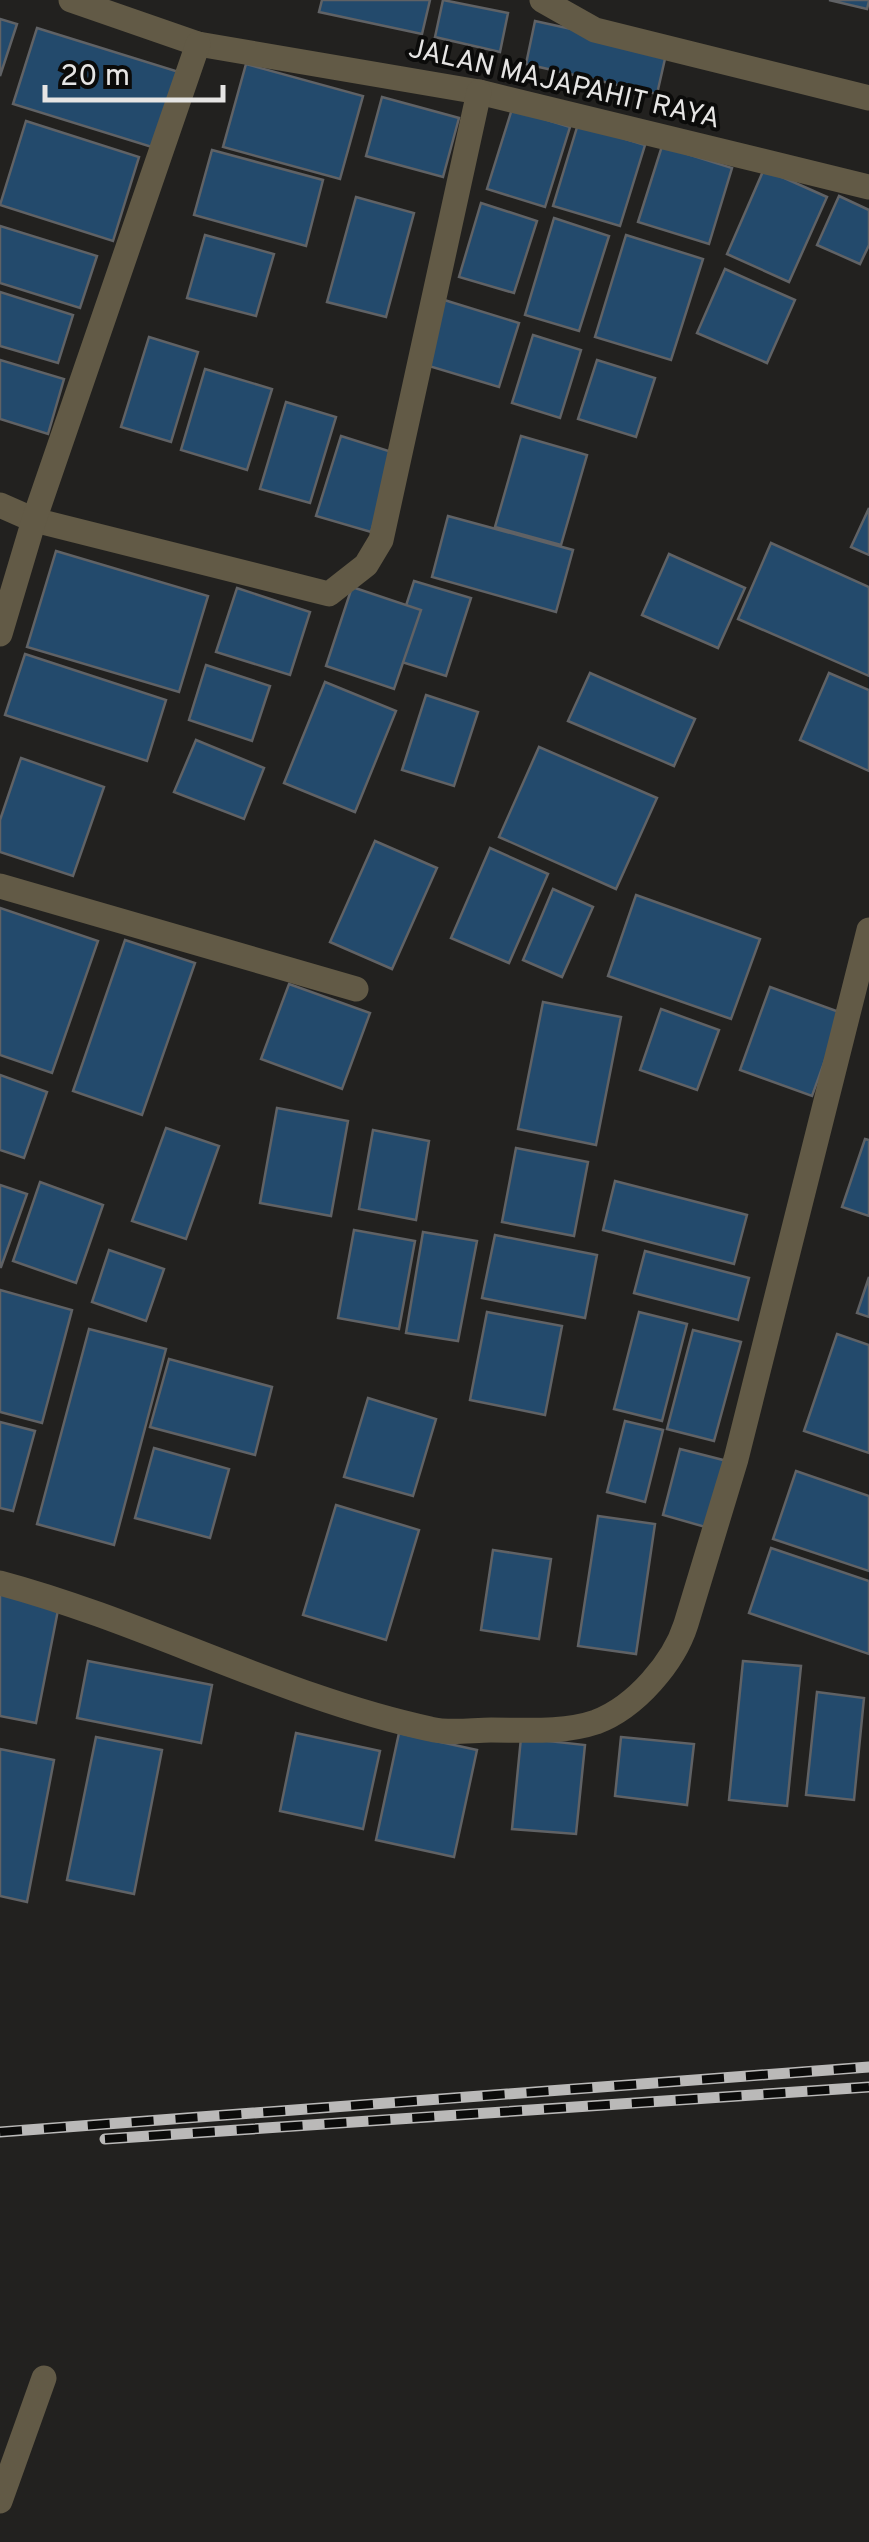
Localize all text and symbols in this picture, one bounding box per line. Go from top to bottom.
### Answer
street label: JALAN MAJAPAHIT RAYA [405,32,723,138]
scale bar [45,40,222,102]
text: 20 m [60,59,130,96]

